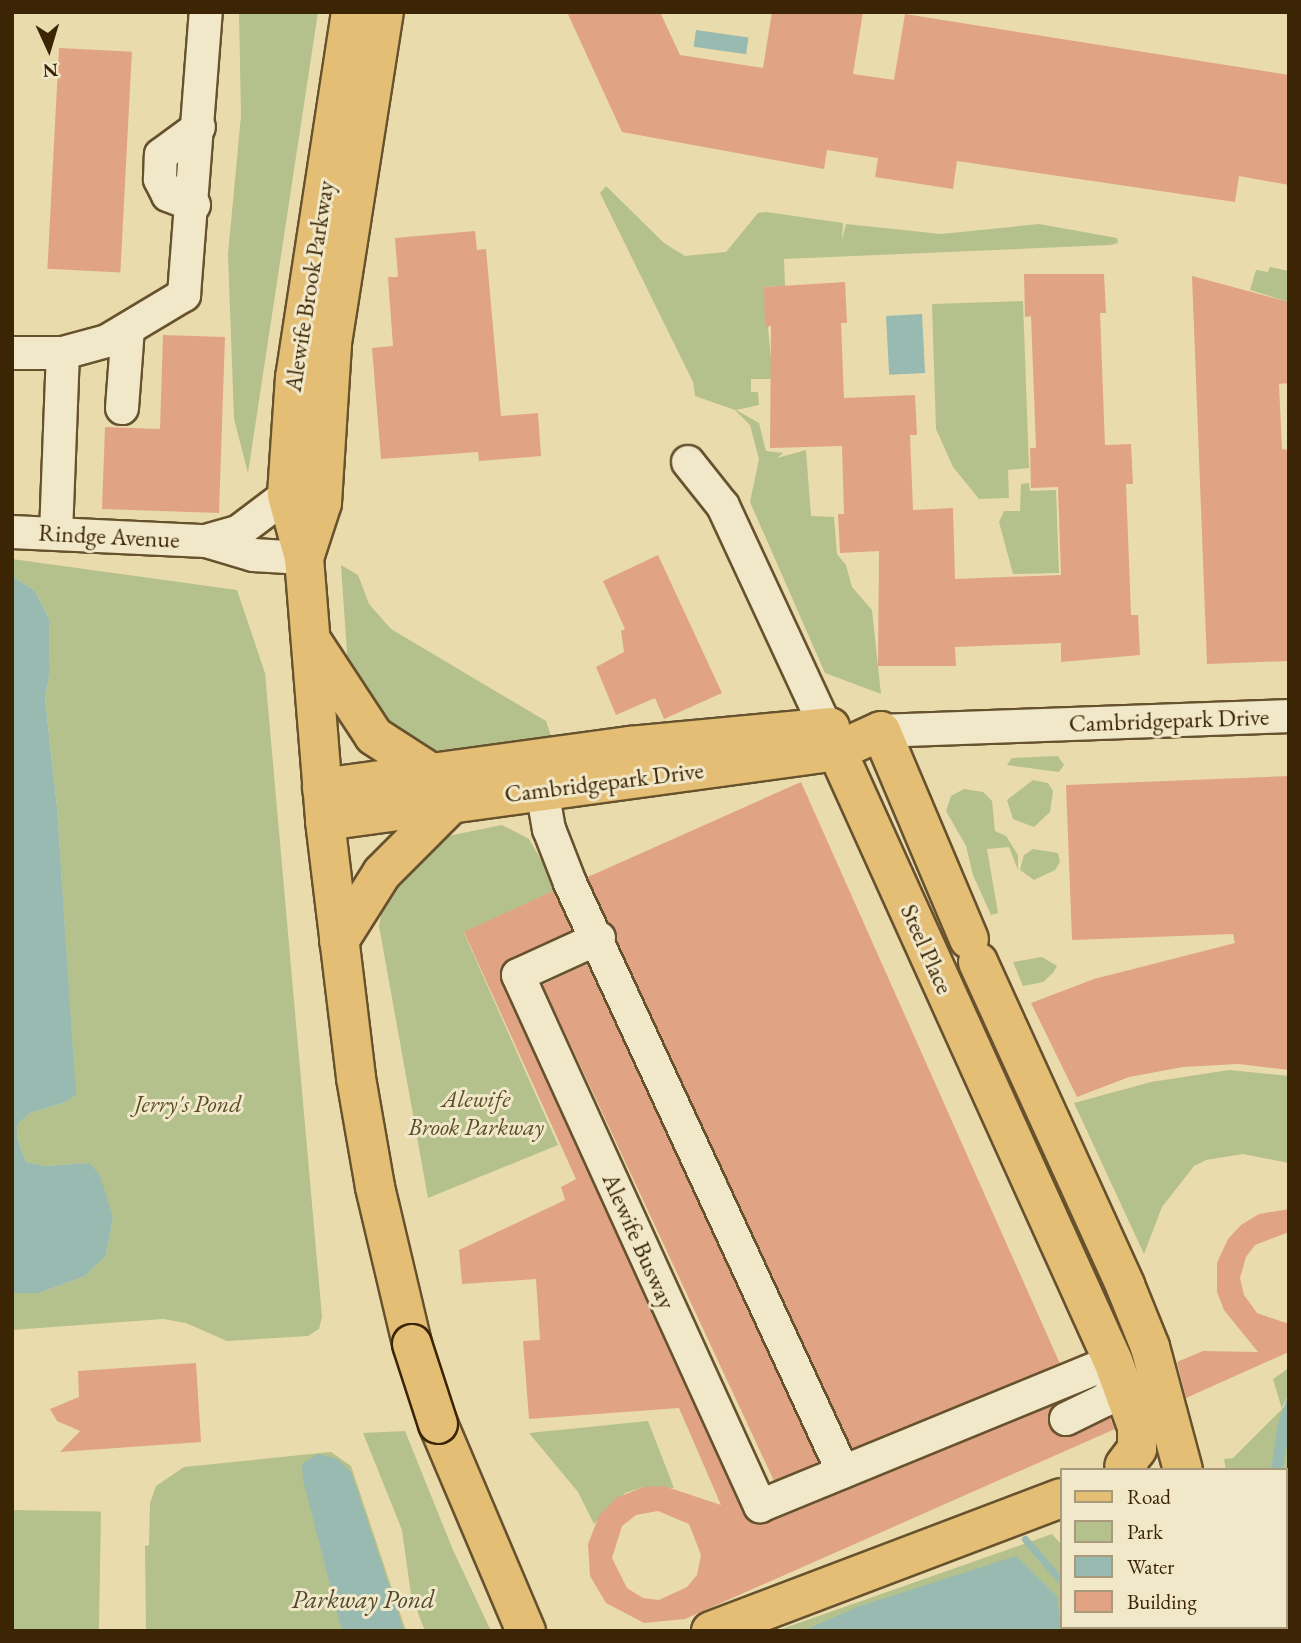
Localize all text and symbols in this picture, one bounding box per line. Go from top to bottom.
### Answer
north arrow [14,14,84,84]
text: N [42,57,59,83]
street label: Alewife Brook Parkway [278,178,340,394]
street label: Rindge Avenue [38,518,180,554]
street label: Cambridgepark Drive [1068,702,1270,738]
street label: Cambridgepark Drive [503,755,705,809]
street label: Steel Place [895,900,959,998]
park label: Alewife Brook Parkway [408,1085,544,1141]
park label: Jerry's Pond [134,1090,242,1118]
street label: Alewife Busway [596,1169,682,1313]
legend [1060,1468,1287,1629]
text: Road [1127,1483,1171,1510]
text: Park [1127,1518,1163,1545]
text: Water [1127,1553,1174,1580]
water label: Parkway Pond [291,1584,435,1616]
text: Building [1127,1588,1197,1615]

